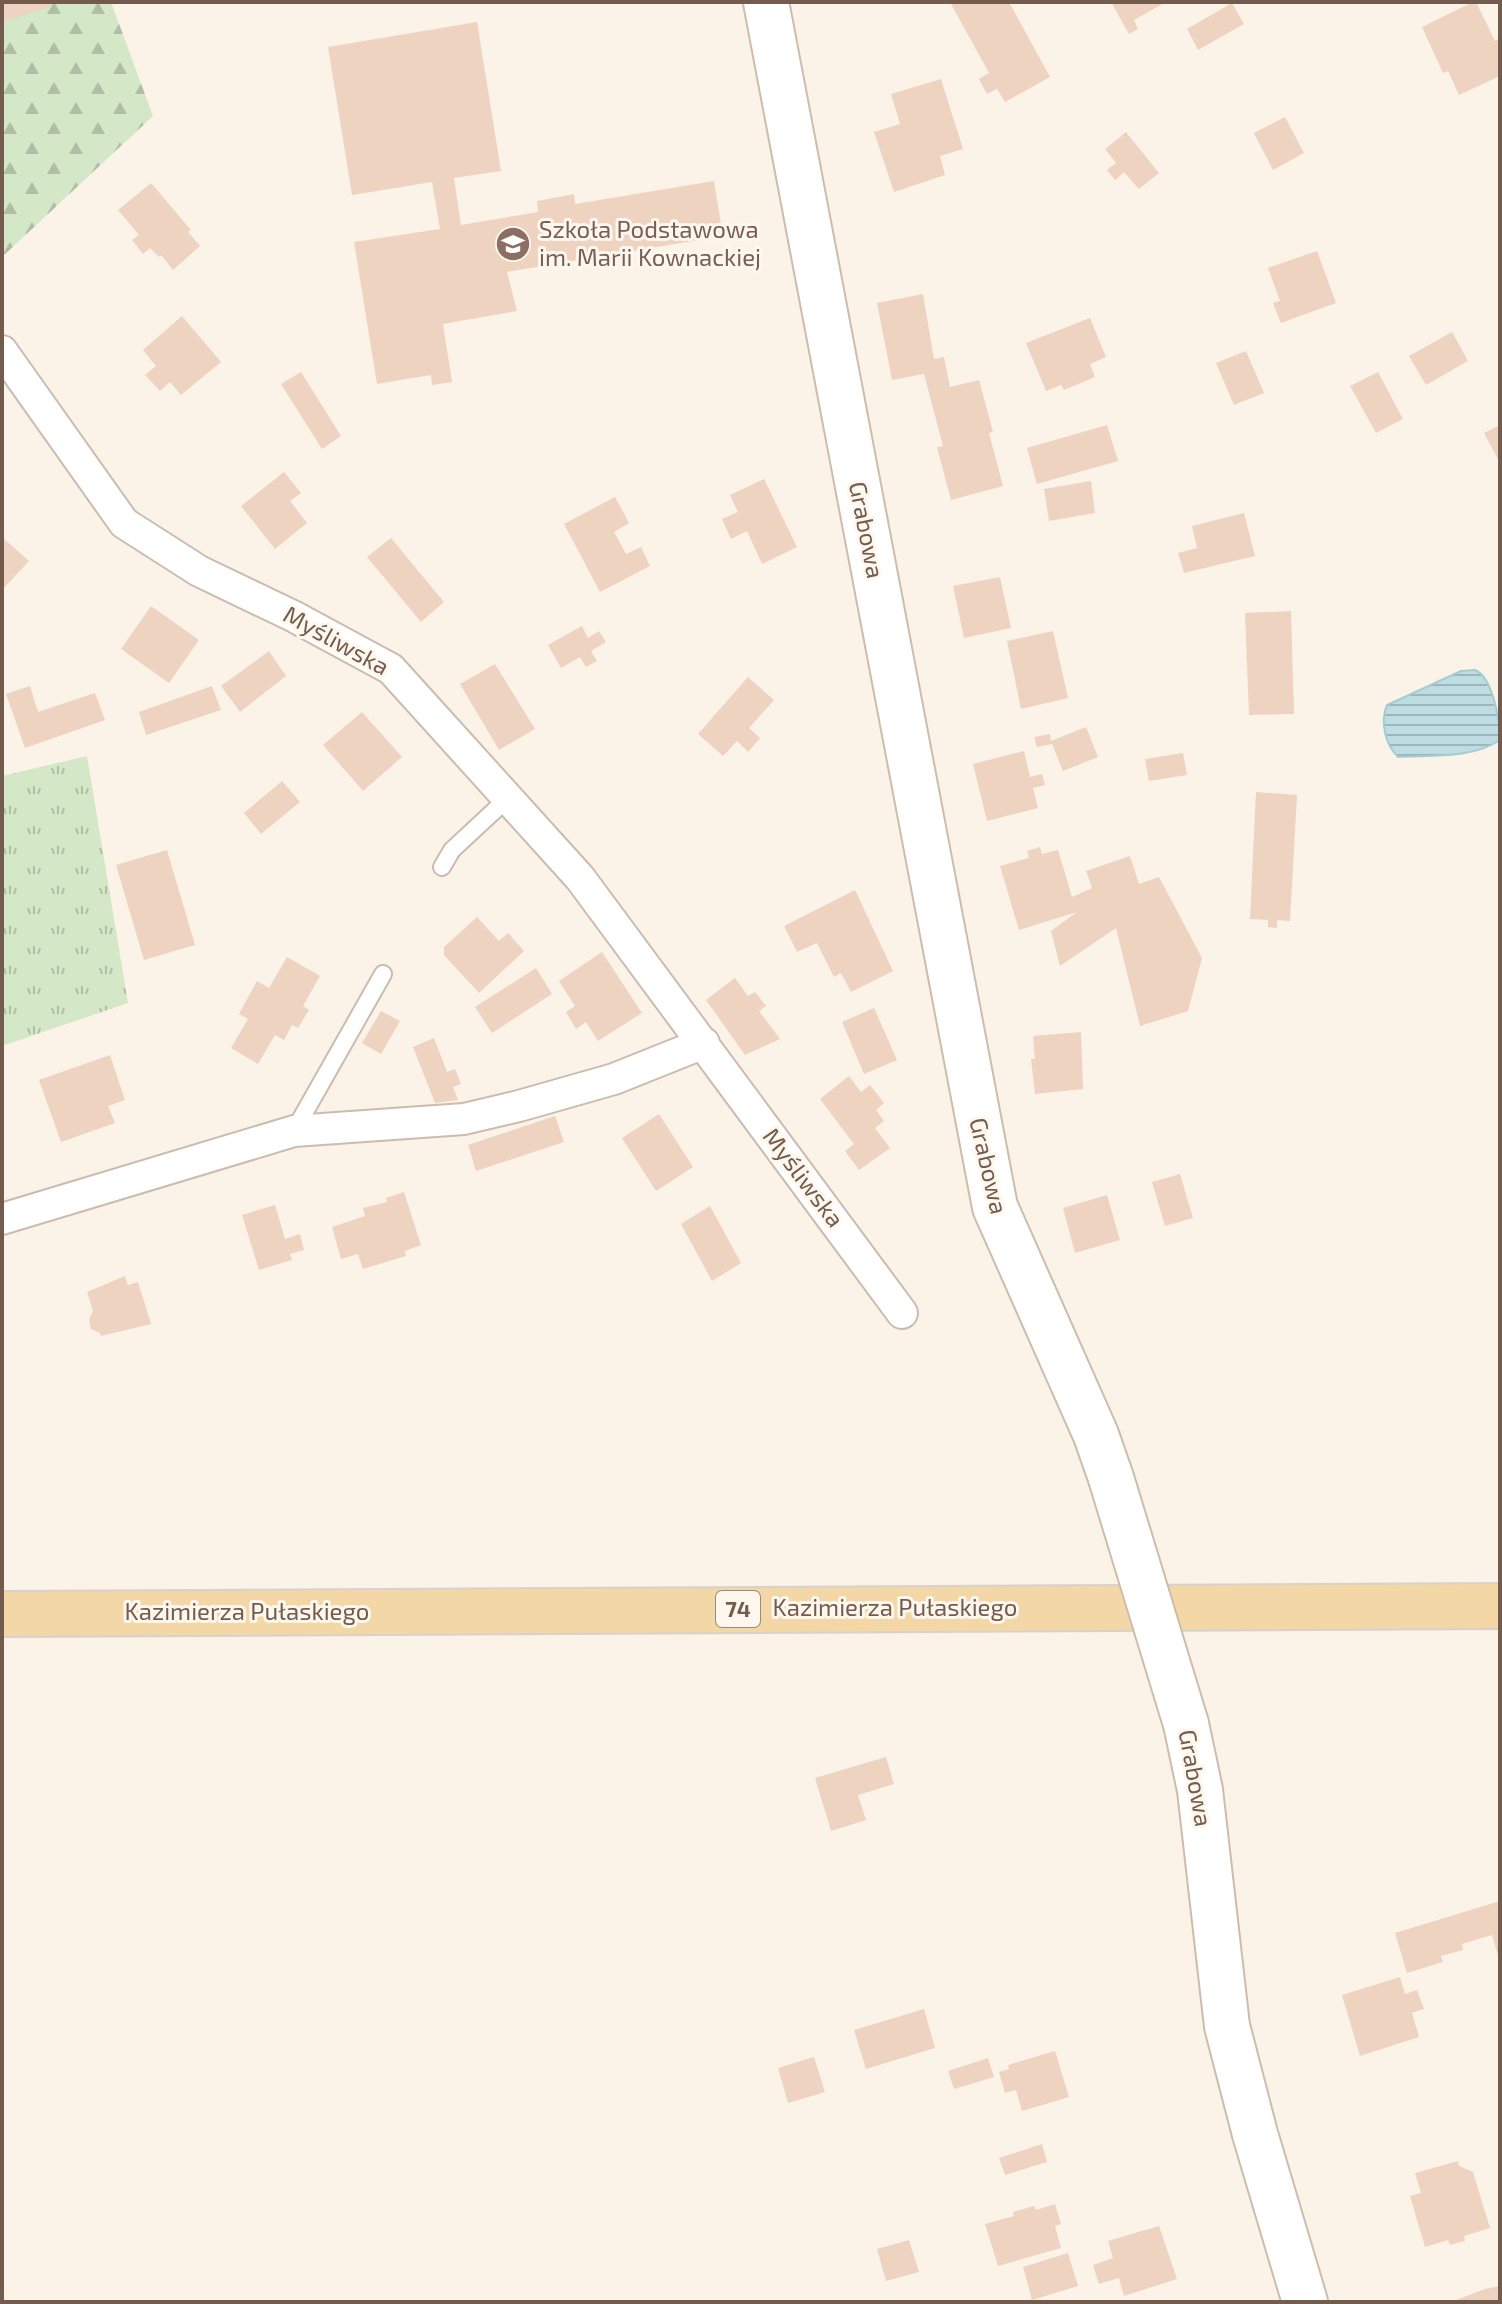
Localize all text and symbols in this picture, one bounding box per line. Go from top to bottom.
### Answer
place label: Szkoła Podstawowa im. Marii Kownackiej [539,214,761,271]
school or university icon: Szkoła Podstawowa im. Marii Kownackiej [494,225,532,263]
street label: Grabowa [844,479,891,581]
street label: Myśliwska [279,599,395,681]
street label: Grabowa [964,1115,1015,1217]
street label: Myśliwska [758,1122,851,1232]
road number: 74 [716,1591,760,1627]
street label: Kazimierza Pułaskiego [773,1592,1017,1621]
street label: Kazimierza Pułaskiego [125,1596,369,1625]
street label: Grabowa [1174,1727,1219,1829]

